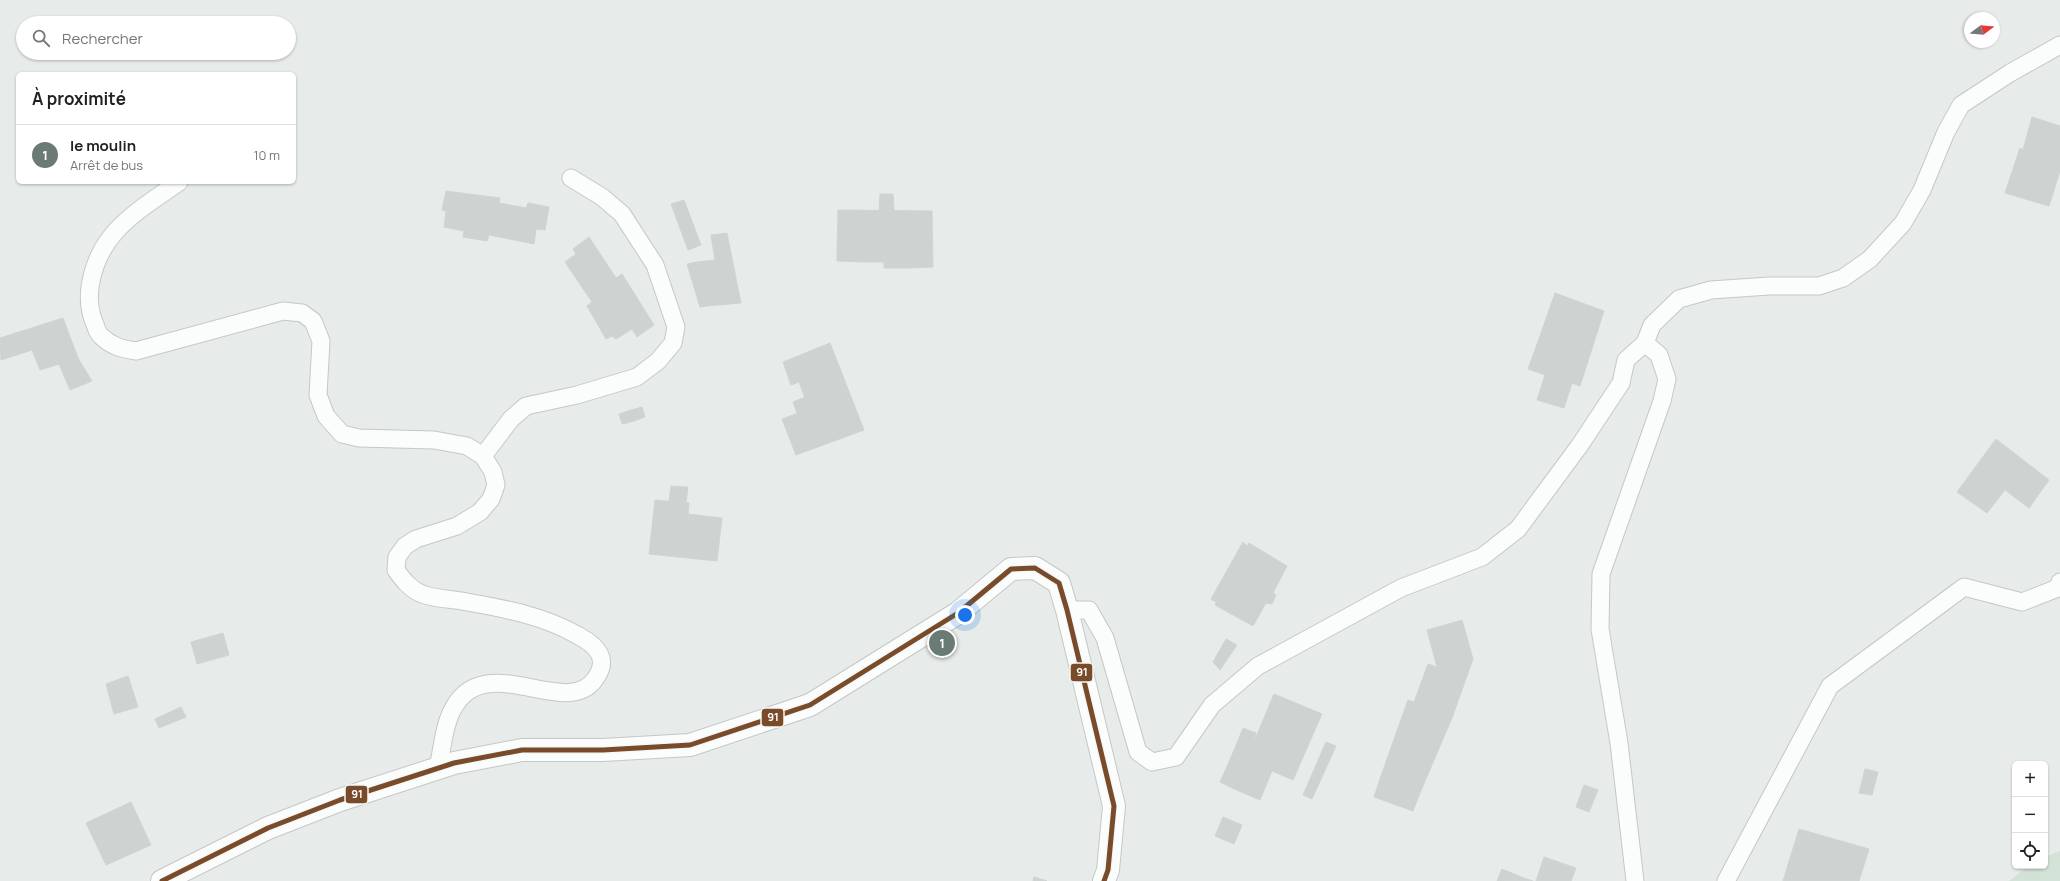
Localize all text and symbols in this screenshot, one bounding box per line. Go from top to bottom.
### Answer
north arrow [1964,12,2000,48]
search box [16,16,296,60]
icon: search [30,27,52,49]
text: Rechercher [62,28,143,49]
text: À proximité [32,87,126,110]
text: le moulin [70,135,136,156]
text: 1 [42,146,48,164]
text: 10 m [253,146,280,164]
text: Arrêt de bus [70,156,143,174]
your location [955,605,975,625]
pin: 1 [929,628,955,658]
line badge: 91 [1070,663,1093,682]
text: 91 [1076,664,1088,679]
line badge: 91 [761,708,784,727]
text: 91 [767,709,779,724]
map controls [2012,761,2048,869]
button: + [2012,761,2048,797]
line badge: 91 [345,785,368,804]
text: 91 [351,786,363,801]
button: − [2012,797,2048,833]
button: locate [2012,833,2048,869]

